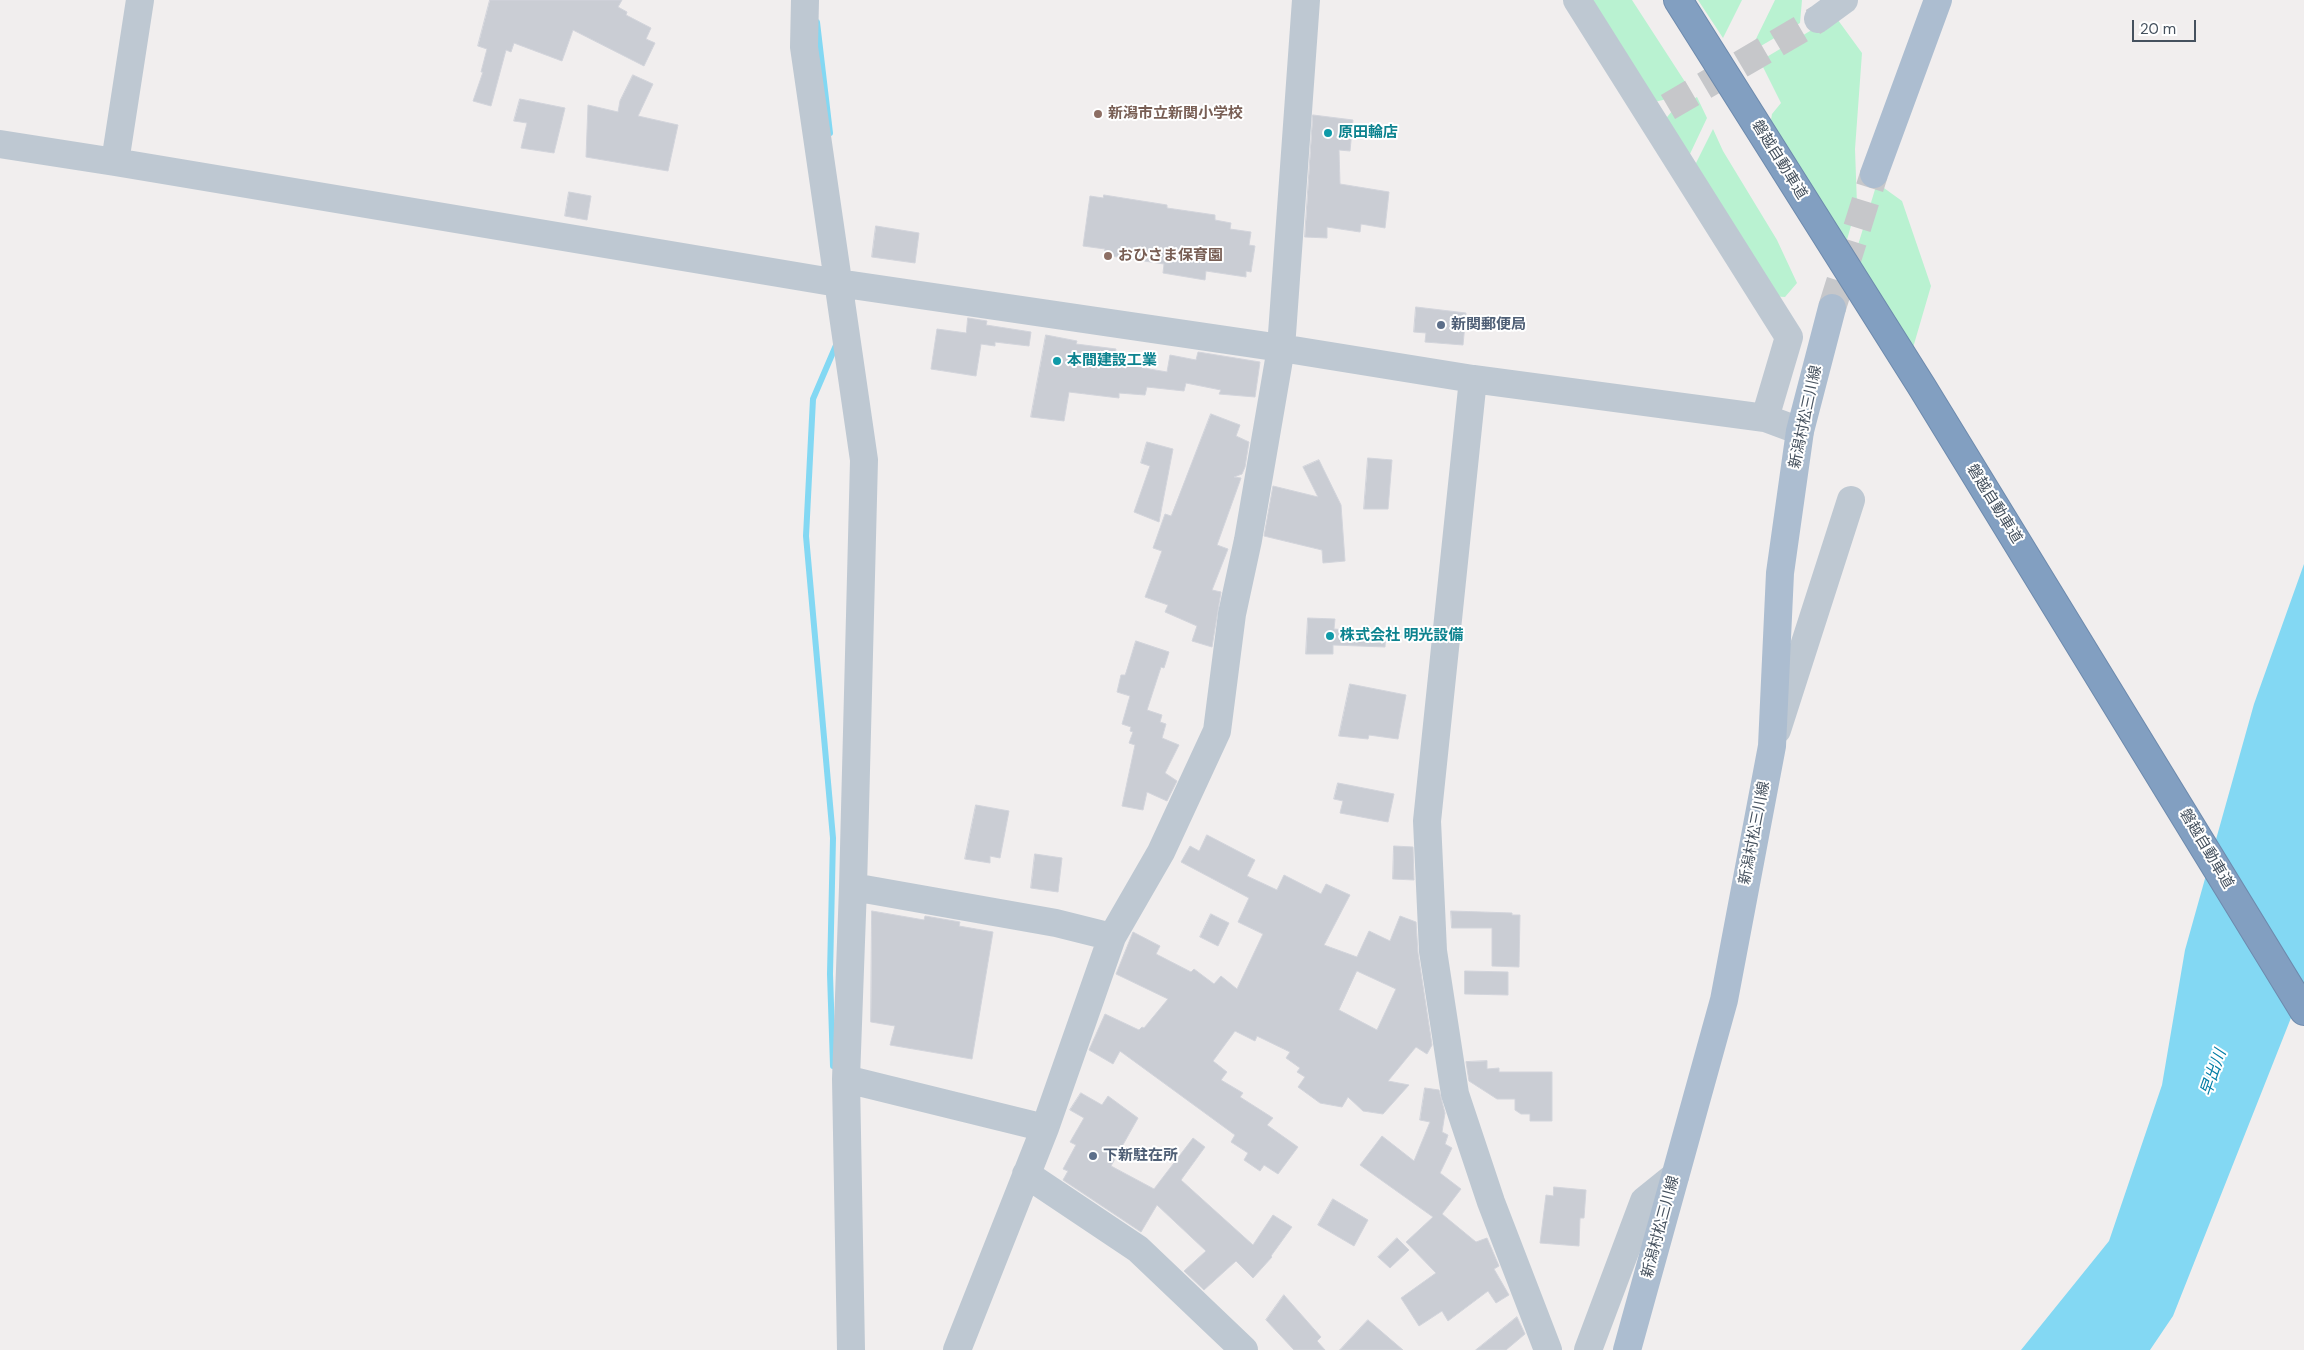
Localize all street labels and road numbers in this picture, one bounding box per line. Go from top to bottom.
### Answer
street label: 磐越自動車道 [1748,117,1810,203]
street label: 新潟村松三川線 [1786,364,1826,470]
street label: 磐越自動車道 [1963,461,2025,547]
street label: 新潟村松三川線 [1736,780,1774,886]
street label: 磐越自動車道 [2175,806,2237,892]
street label: 新潟村松三川線 [1639,1174,1683,1280]

